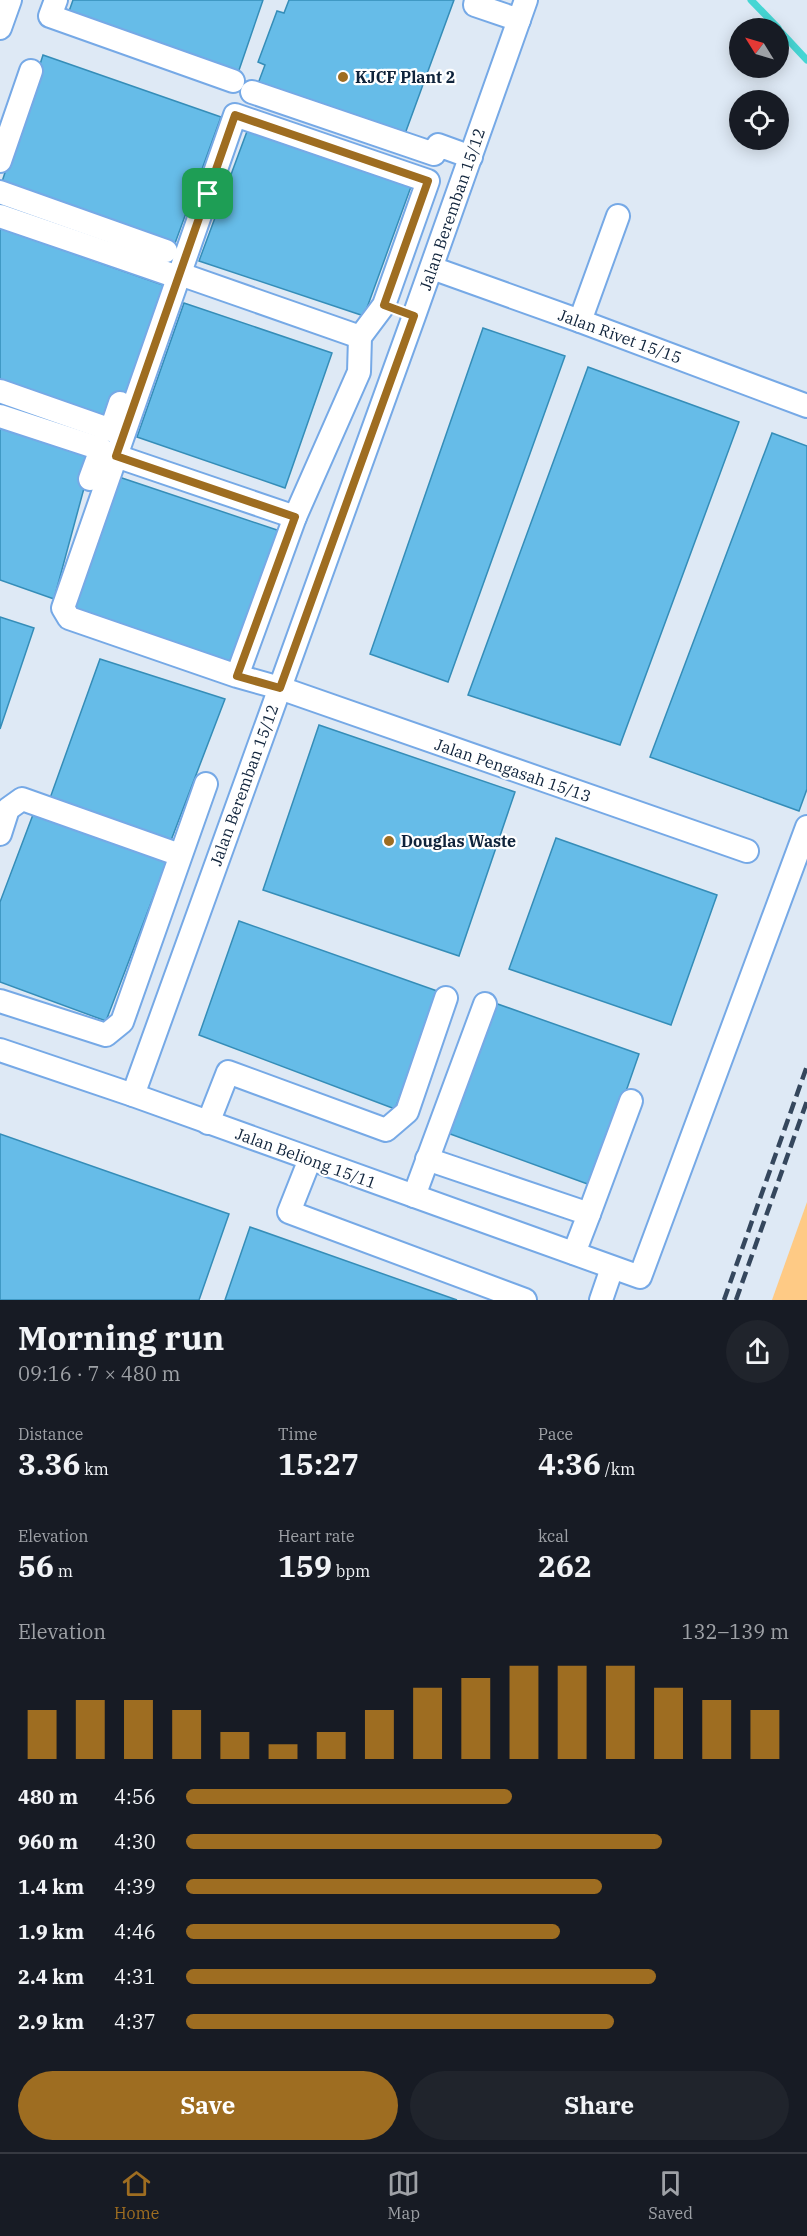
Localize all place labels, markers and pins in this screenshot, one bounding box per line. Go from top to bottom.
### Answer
place label: KJCF Plant 2 [355,67,455,87]
marker: KJCF Plant 2 [336,70,350,84]
pin [182,168,233,219]
place label: Douglas Waste [401,831,516,851]
marker: Douglas Waste [382,834,396,848]

